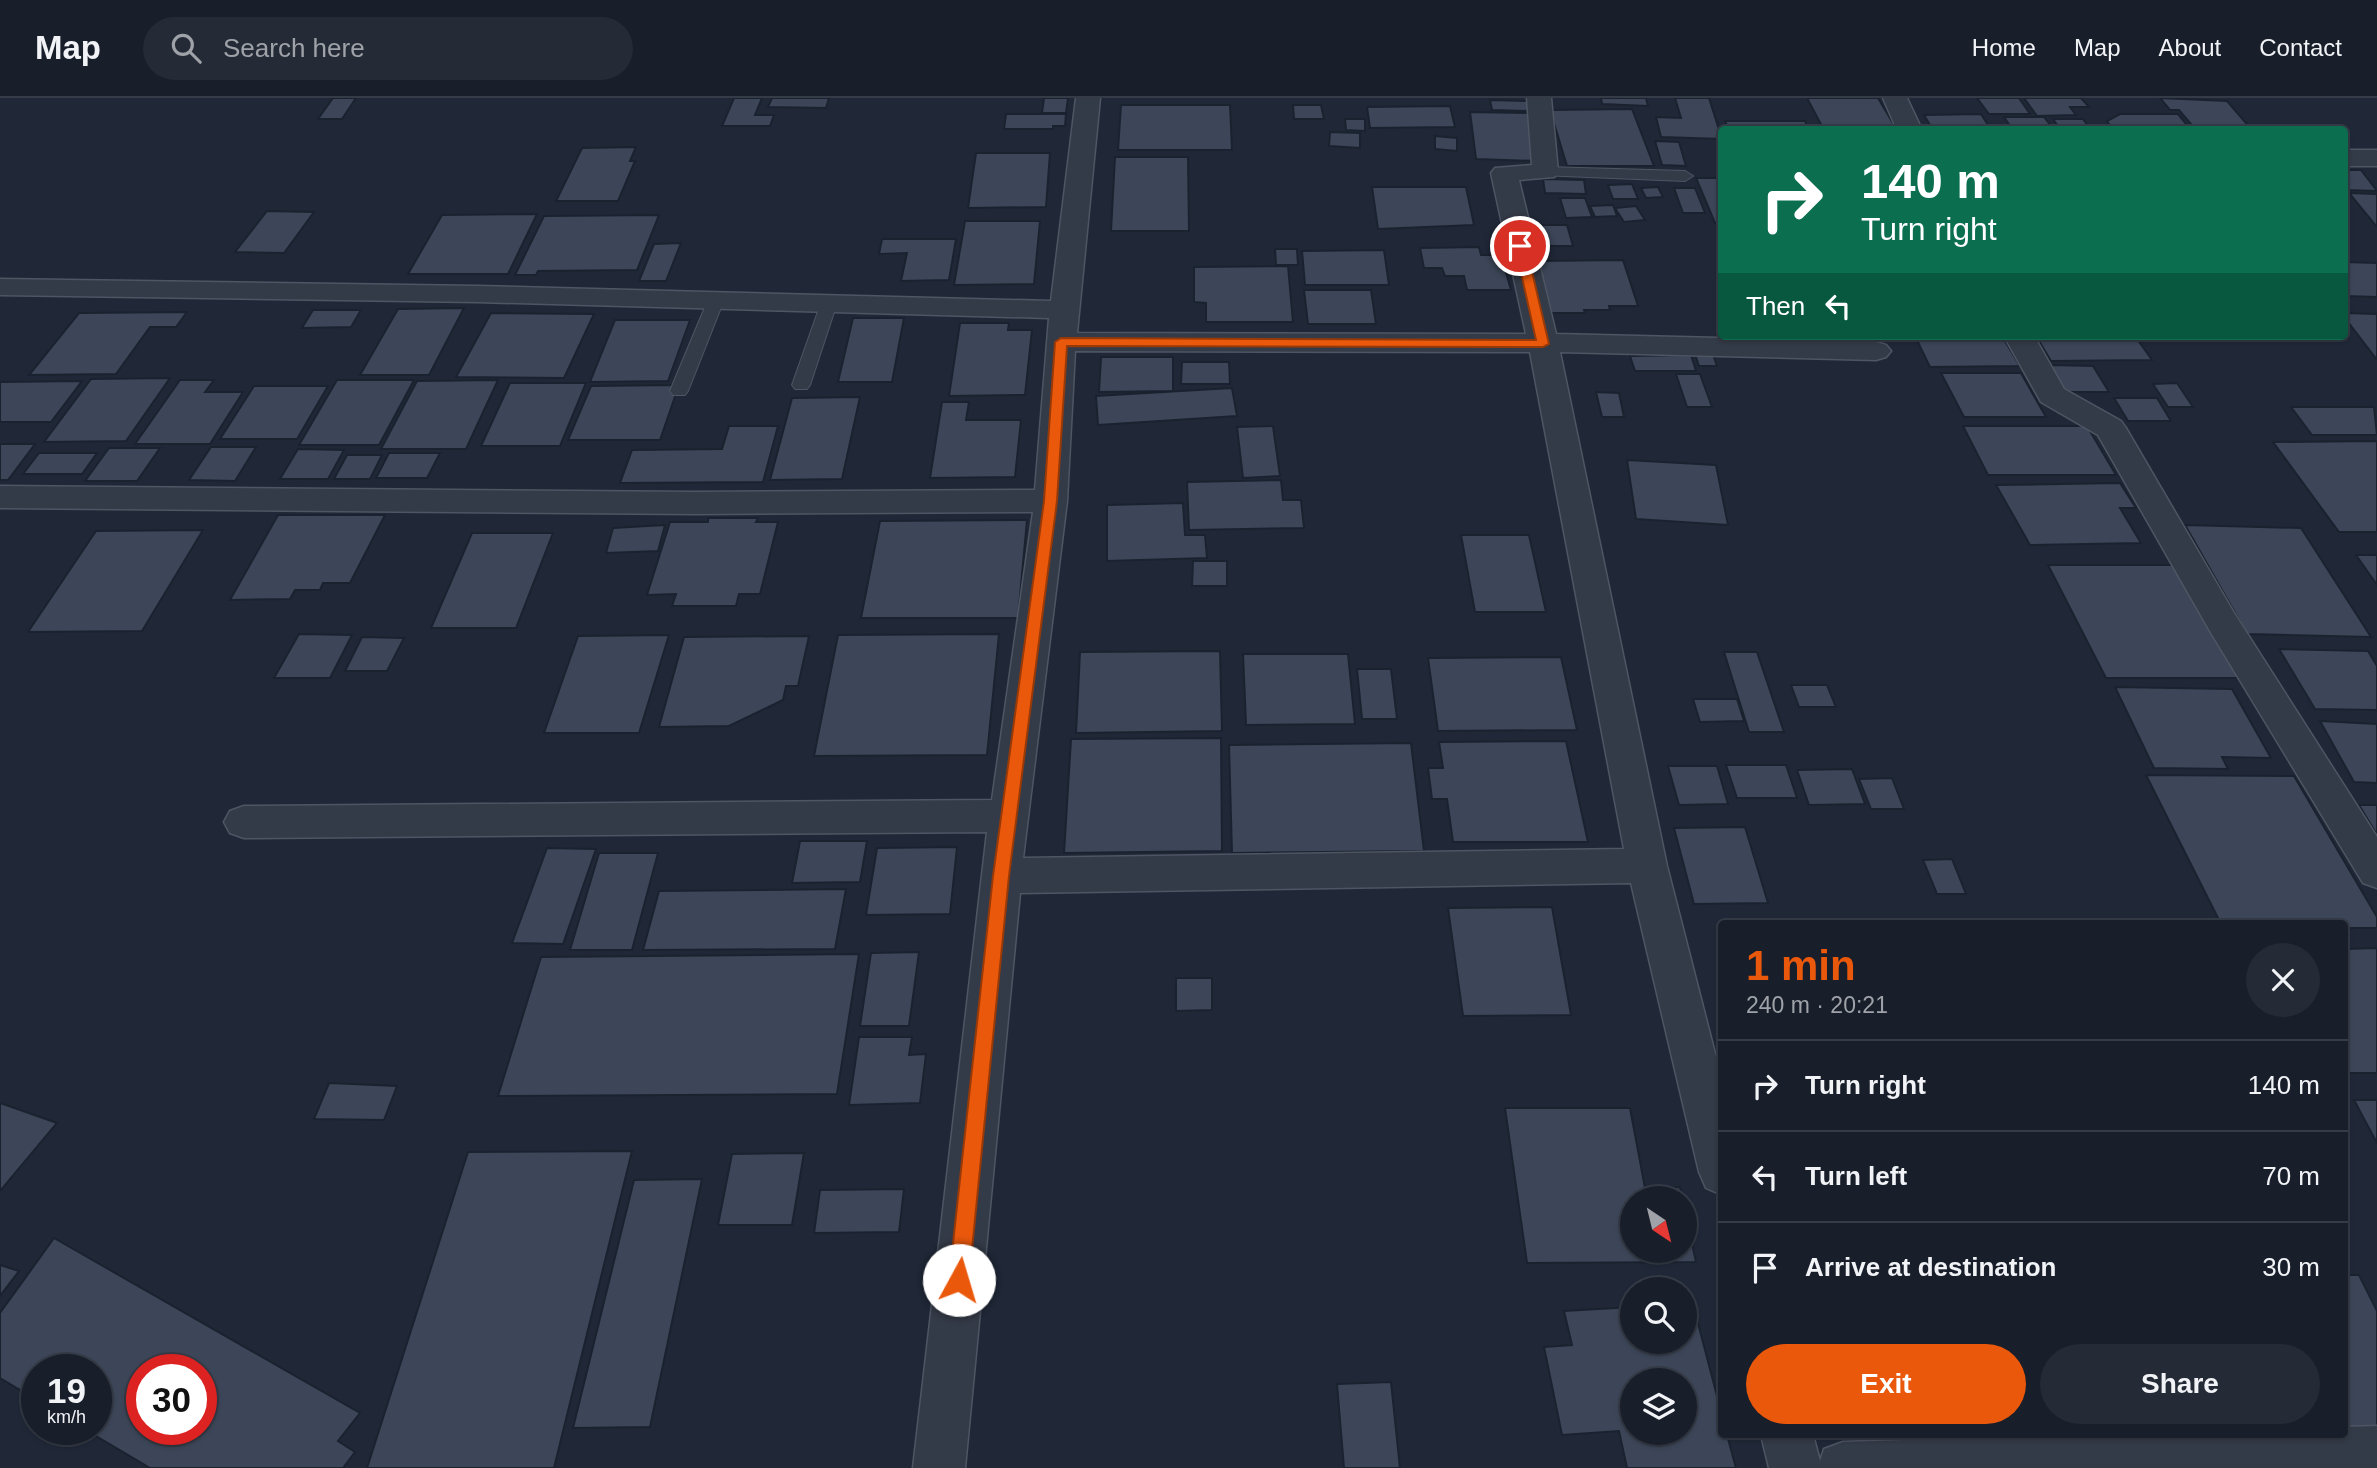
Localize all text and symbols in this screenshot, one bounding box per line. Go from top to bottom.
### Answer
search box [143,17,633,80]
text: Map [35,29,101,66]
icon: search [167,29,205,67]
text: Search here [223,33,365,63]
text: Home [1972,34,2036,61]
text: Map [2074,34,2121,61]
text: About [2159,34,2221,61]
text: Contact [2259,34,2342,61]
icon: right [1746,154,1837,245]
text: 140 m [1861,154,2000,208]
text: Turn right [1861,211,1997,247]
pin [1490,216,1550,276]
icon: arrive [1501,227,1539,265]
icon: left [1819,287,1857,325]
text: Then [1746,291,1805,321]
text: 1 min [1746,942,1856,989]
button: close [2246,943,2320,1017]
text: 240 m · 20:21 [1746,992,1888,1018]
icon: right [1746,1067,1784,1105]
text: Turn right [1805,1070,1926,1100]
text: 140 m [2248,1070,2320,1100]
icon: left [1746,1158,1784,1196]
text: Turn left [1805,1161,1907,1191]
text: 70 m [2262,1161,2320,1191]
north arrow [1620,1186,1698,1264]
map controls [1620,1186,1697,1445]
position arrow [922,1243,996,1317]
icon: arrive [1746,1249,1784,1287]
text: Arrive at destination [1805,1252,2056,1282]
text: 30 m [2262,1252,2320,1282]
button: search [1620,1277,1697,1354]
button: Exit [1746,1344,2026,1424]
button: Share [2040,1344,2320,1424]
speed limit sign: 30 [126,1354,217,1445]
button: layers [1620,1368,1697,1445]
text: 19 [47,1371,86,1410]
text: km/h [47,1407,86,1427]

